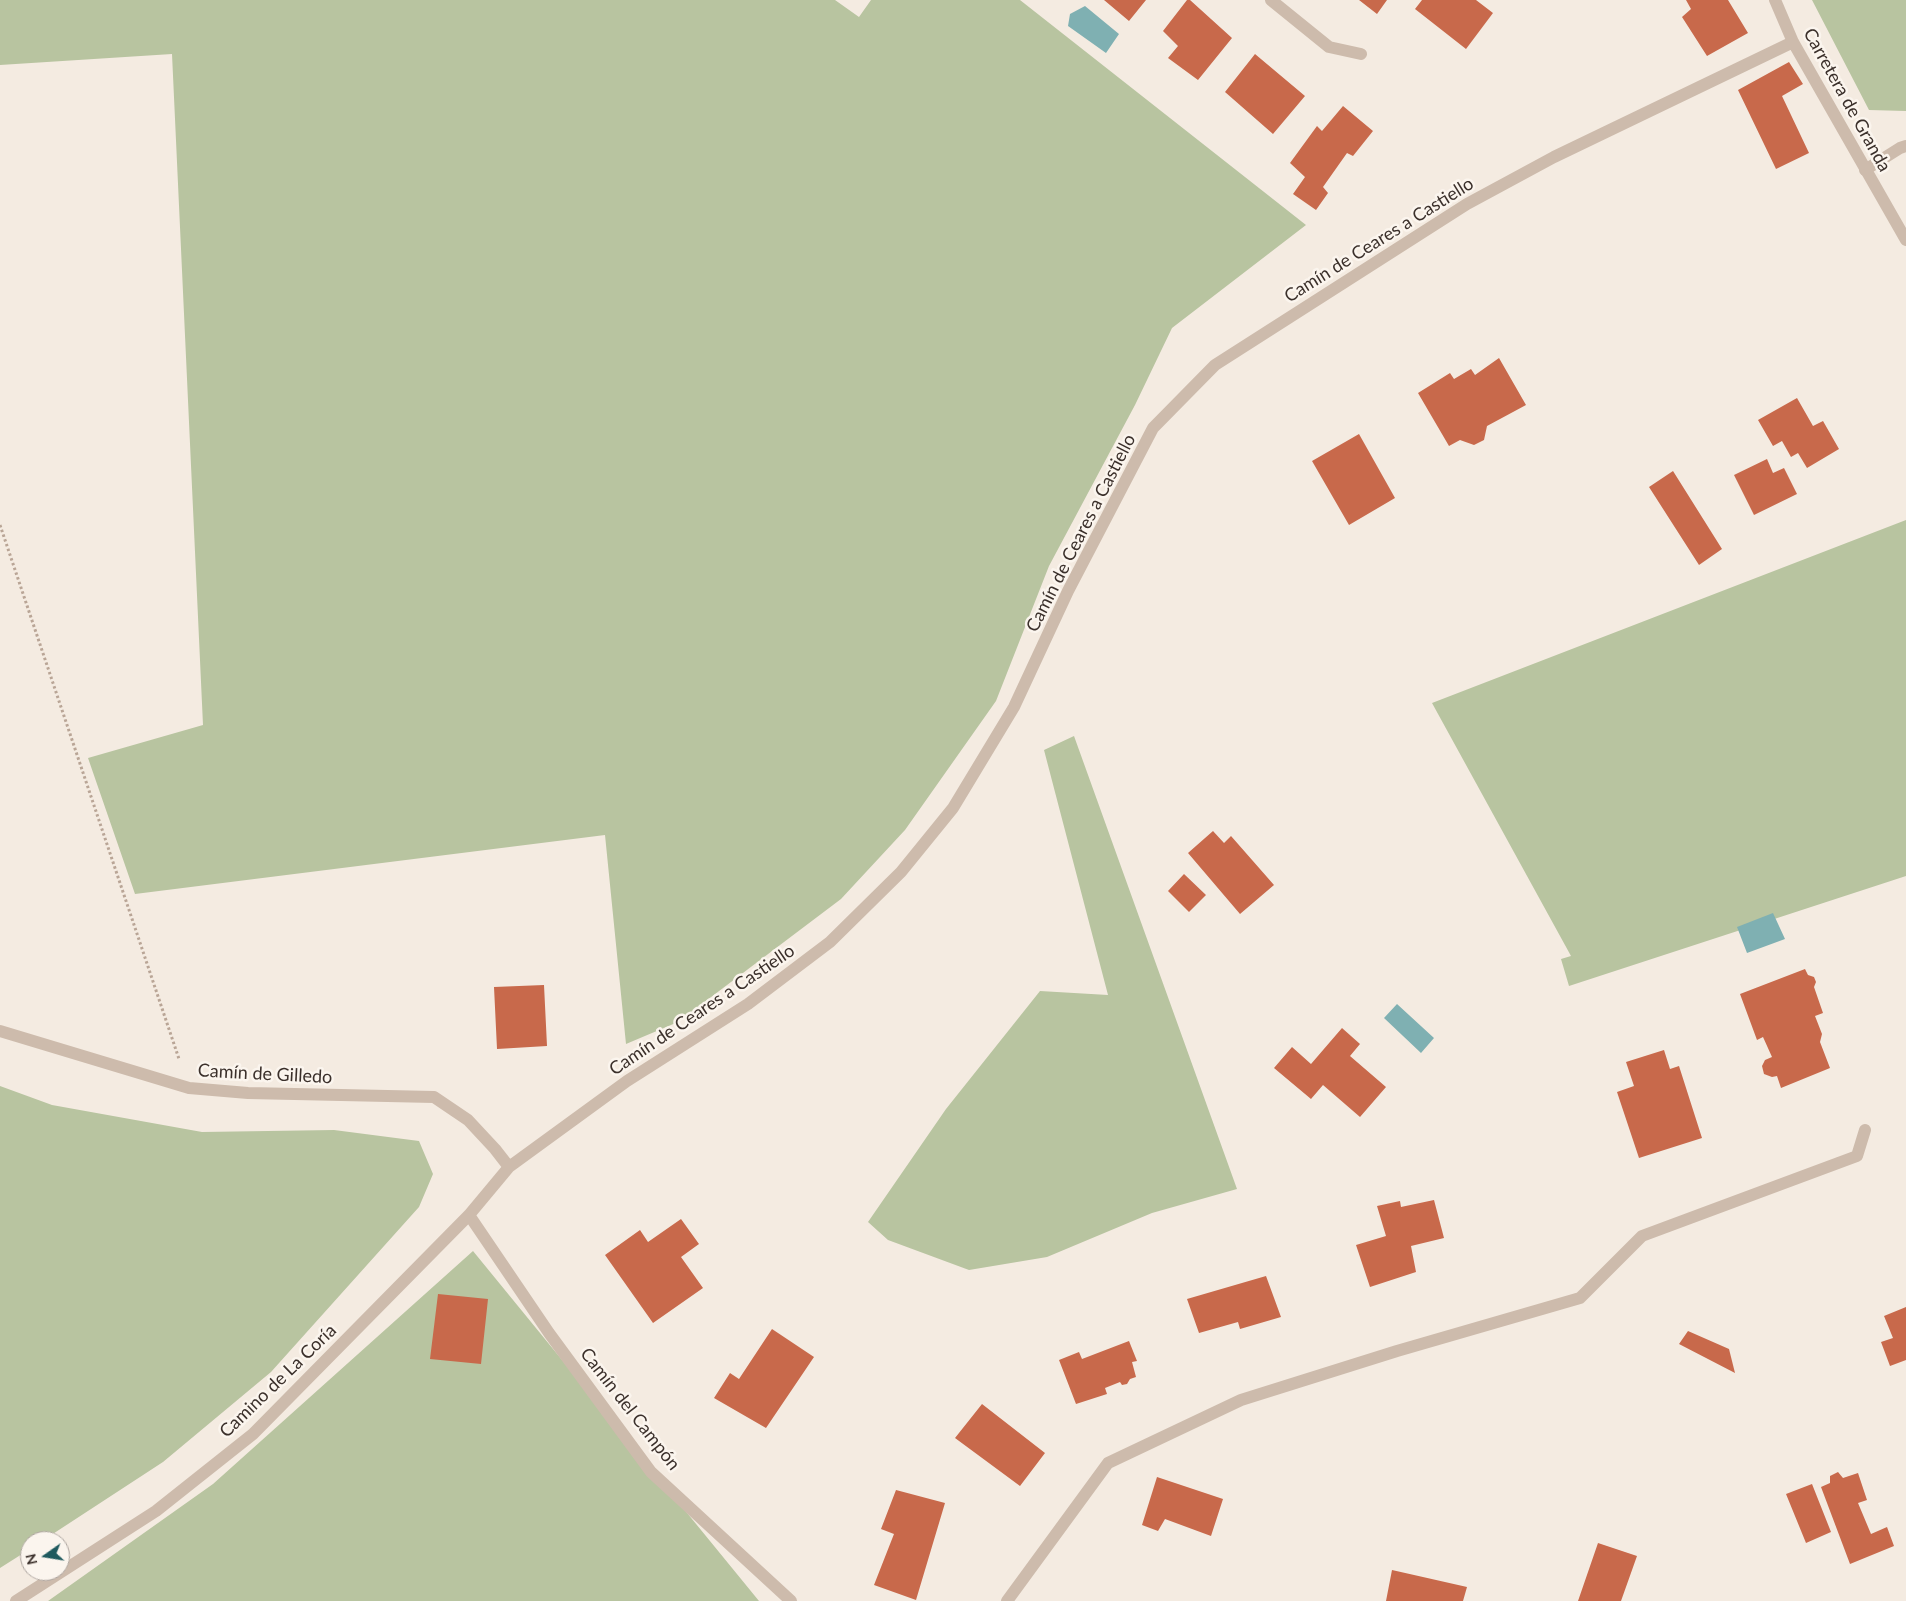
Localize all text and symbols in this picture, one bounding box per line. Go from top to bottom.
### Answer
street label: Carretera de Granda [1799,25,1895,175]
street label: Camín de Ceares a Castiello [1280,173,1478,307]
street label: Camín de Ceares a Castiello [1022,431,1140,635]
street label: Camín de Ceares a Castiello [605,940,799,1080]
street label: Camín de Gilledo [197,1060,333,1088]
street label: Camino de La Coría [215,1320,341,1442]
street label: Camín del Campón [576,1344,684,1474]
north arrow [20,1531,70,1581]
text: N [21,1552,40,1566]

